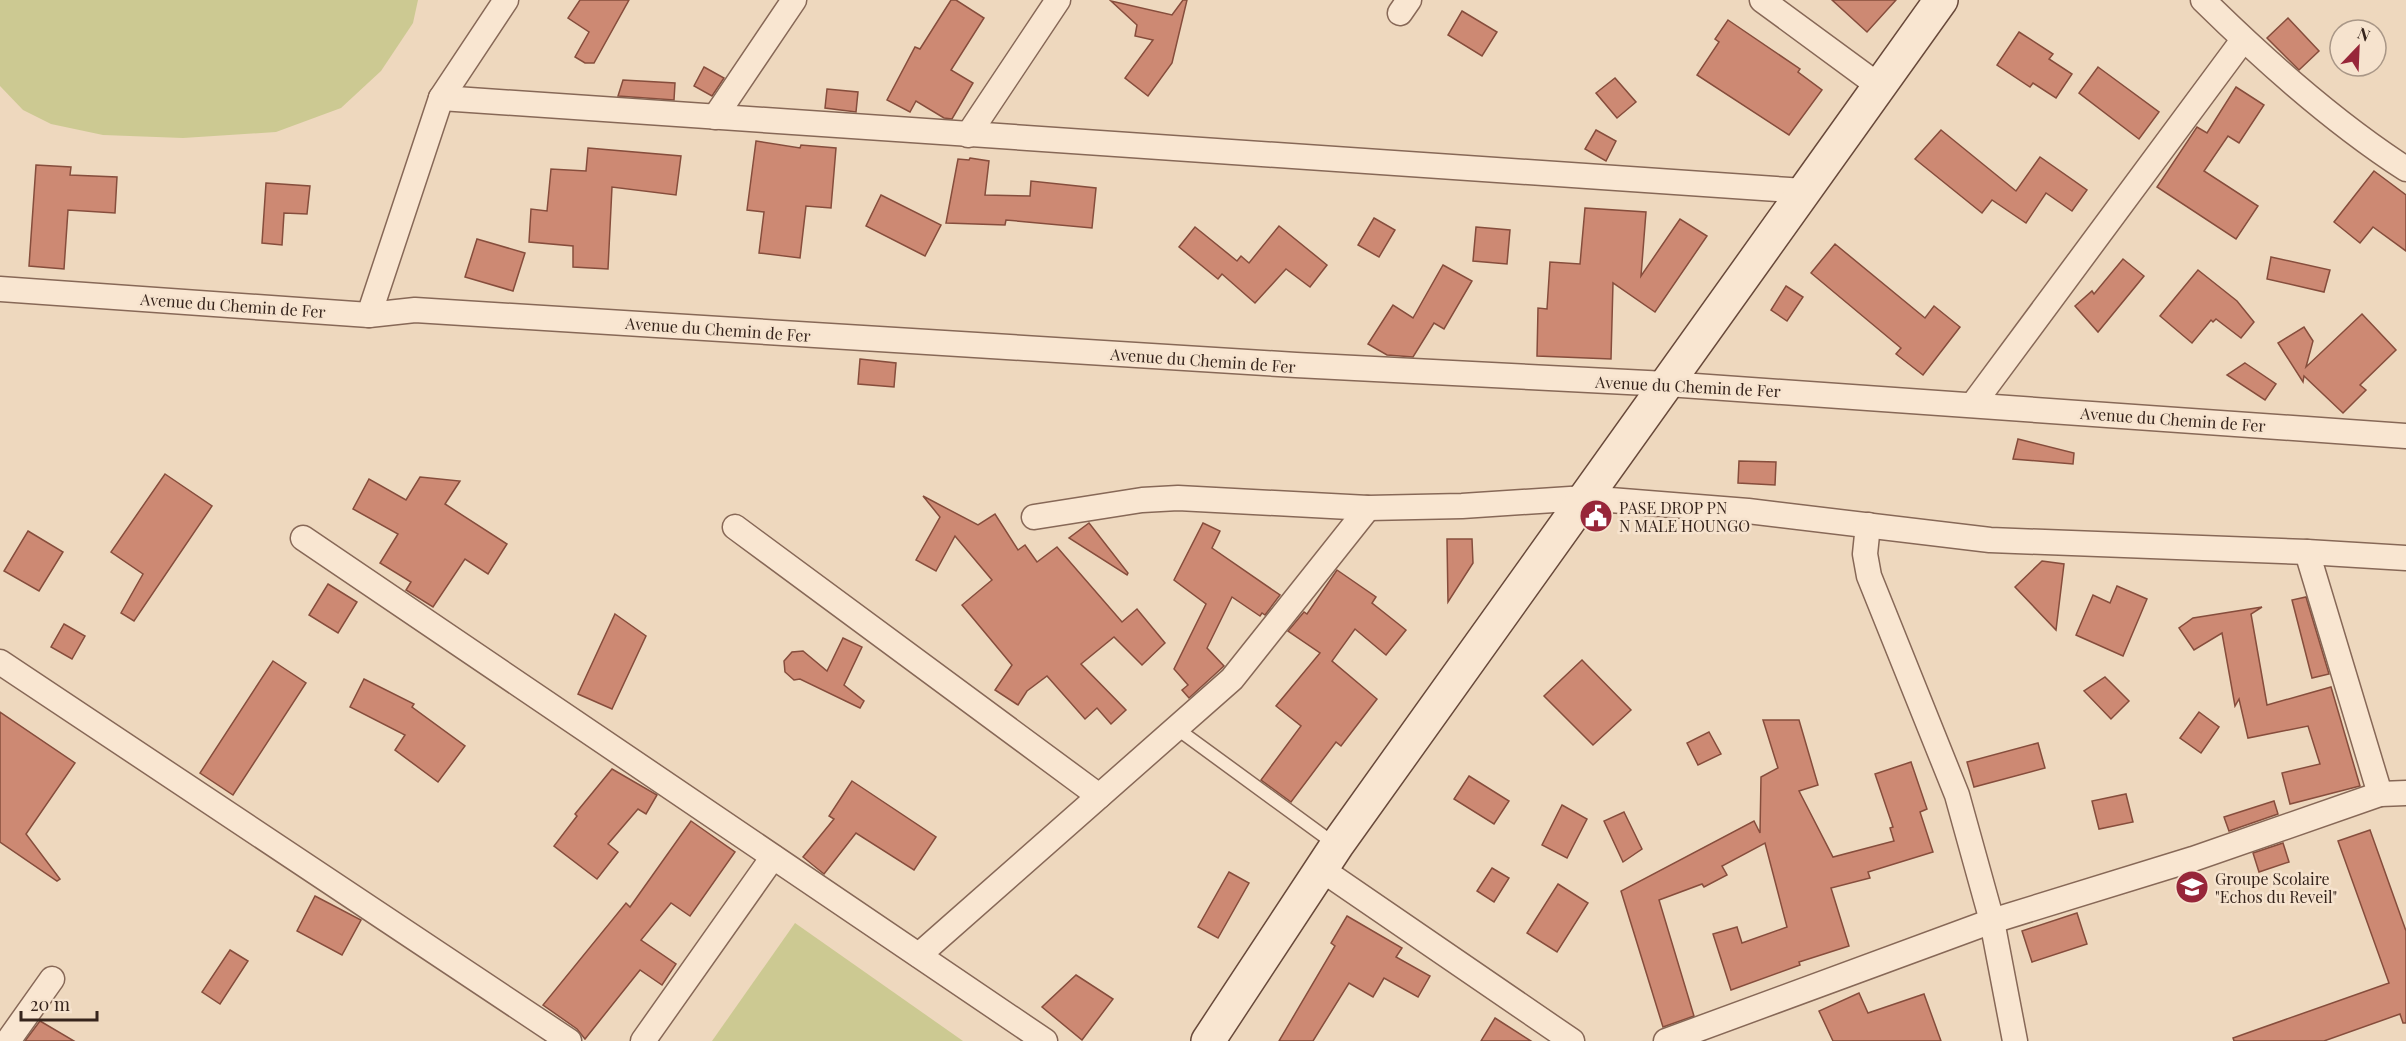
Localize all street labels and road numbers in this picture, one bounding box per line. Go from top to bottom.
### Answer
street label: Avenue du Chemin de Fer [139,288,326,322]
street label: Avenue du Chemin de Fer [624,312,811,346]
street label: Avenue du Chemin de Fer [1109,343,1296,377]
street label: Avenue du Chemin de Fer [1594,371,1781,401]
street label: Avenue du Chemin de Fer [2079,402,2266,436]

